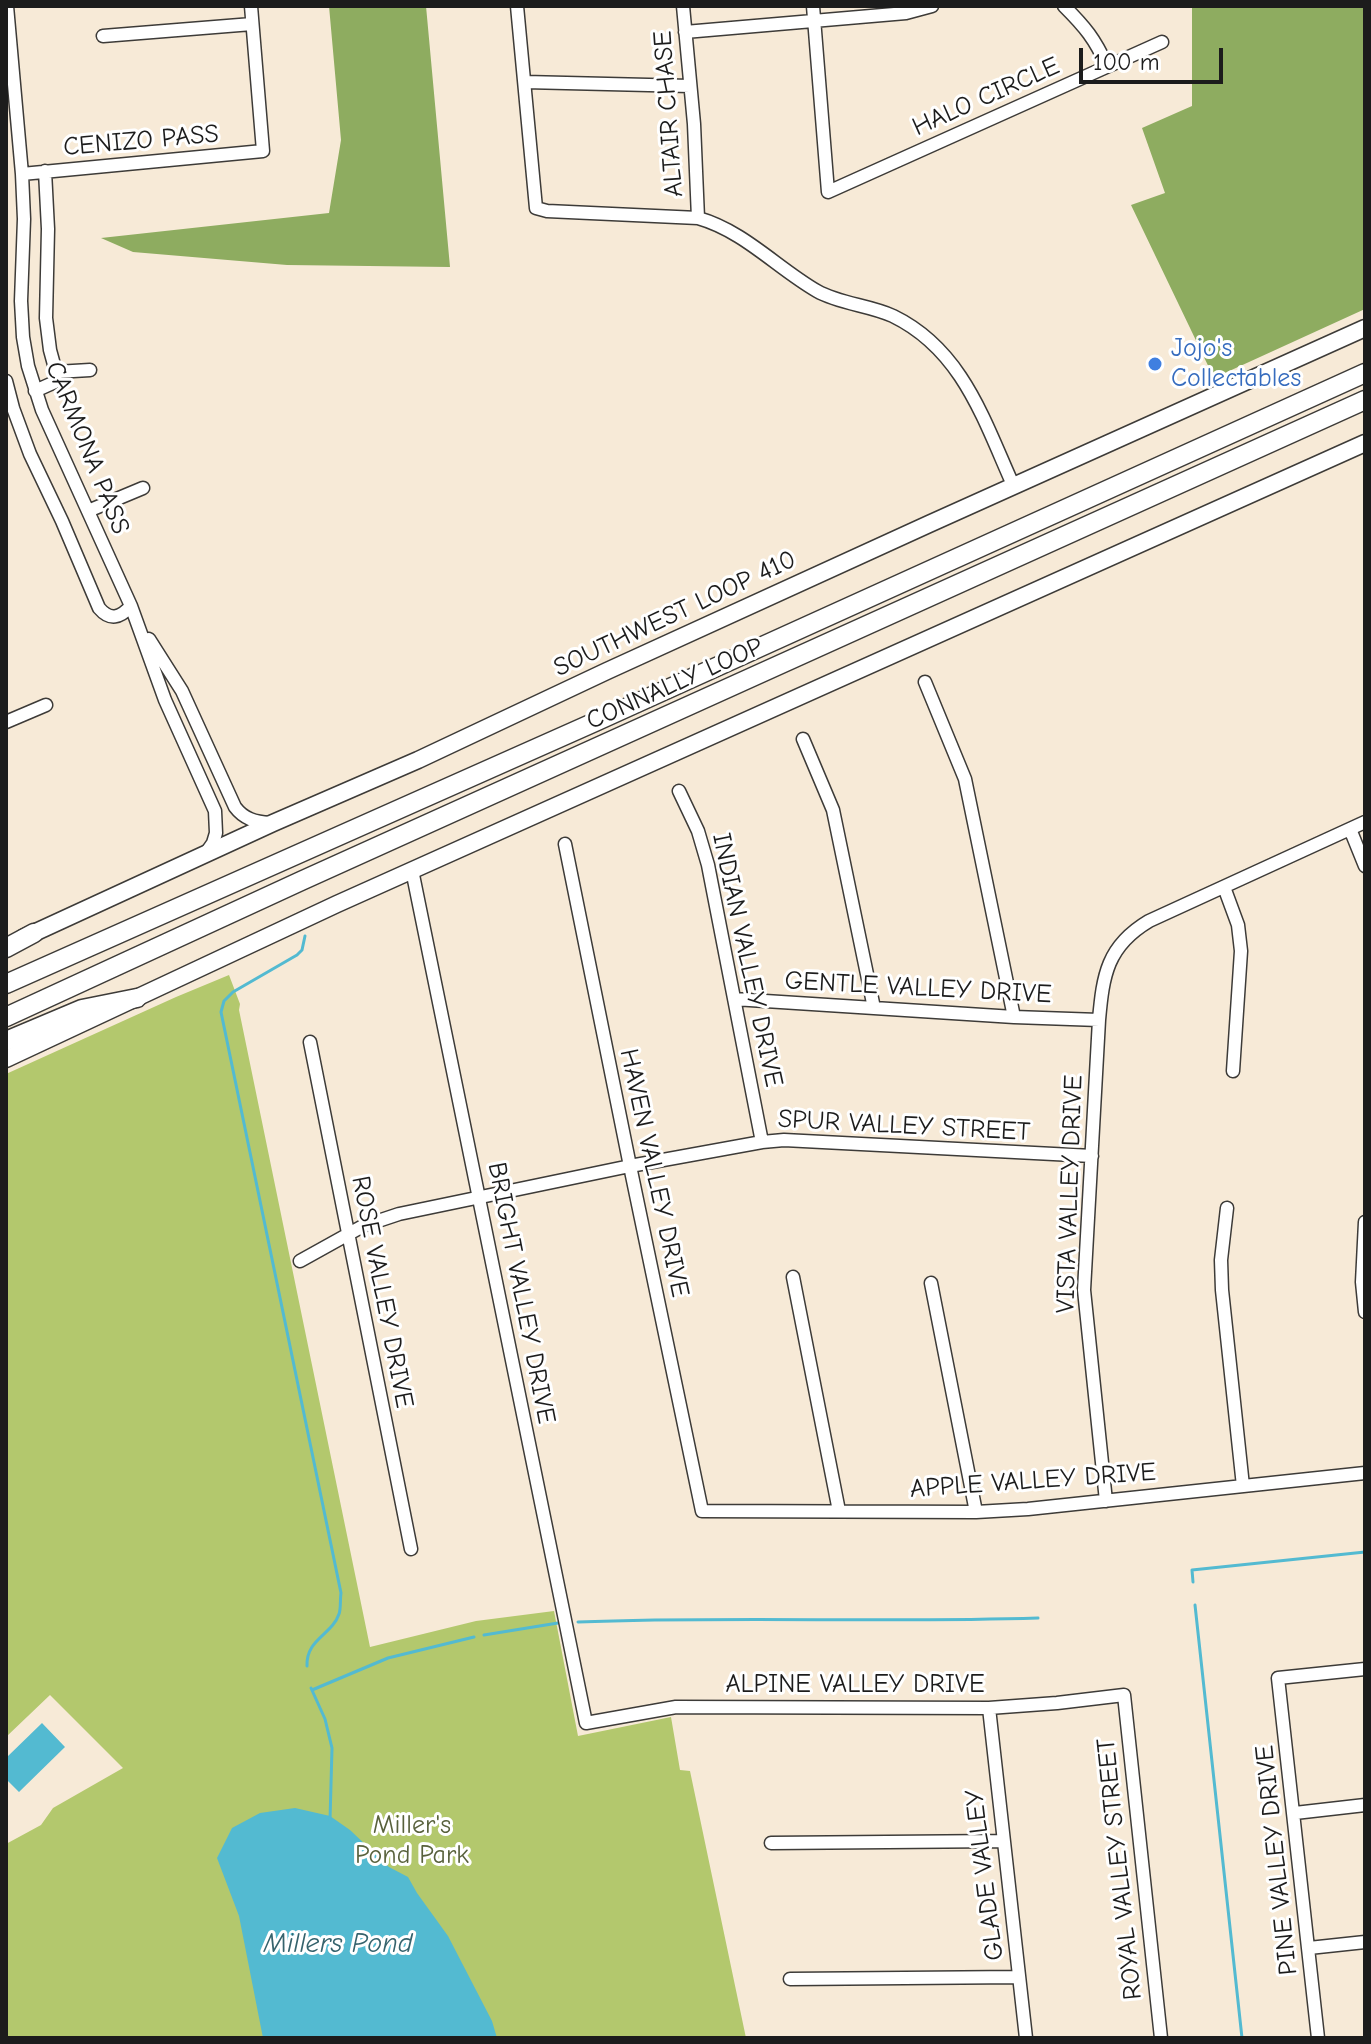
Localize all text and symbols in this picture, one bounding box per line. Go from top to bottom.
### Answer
street label: ALTAIR CHASE [648,30,690,198]
scale bar [1083,32,1227,82]
text: 100 m [1093,48,1160,76]
street label: HALO CIRCLE [908,51,1064,143]
street label: CENIZO PASS [62,119,220,163]
place label: Jojo's Collectables [1171,333,1301,394]
marker: Jojo's Collectables [1146,355,1164,373]
street label: CARMONA PASS [38,357,136,539]
street label: SOUTHWEST LOOP 410 [549,544,801,684]
street label: CONNALLY LOOP [582,631,768,737]
street label: INDIAN VALLEY DRIVE [705,830,789,1090]
street label: GENTLE VALLEY DRIVE [784,965,1052,1011]
street label: HAVEN VALLEY DRIVE [612,1046,696,1300]
street label: VISTA VALLEY DRIVE [1050,1074,1090,1314]
street label: SPUR VALLEY STREET [777,1104,1031,1148]
street label: BRIGHT VALLEY DRIVE [480,1160,562,1426]
street label: ROSE VALLEY DRIVE [344,1173,420,1411]
street label: APPLE VALLEY DRIVE [909,1457,1157,1505]
street label: ALPINE VALLEY DRIVE [725,1669,985,1701]
street label: ROYAL VALLEY STREET [1091,1737,1149,2001]
street label: PINE VALLEY DRIVE [1249,1743,1305,1977]
street label: GLADE VALLEY [959,1788,1011,1962]
park label: Miller's Pond Park [355,1810,469,1872]
water label: Millers Pond [263,1927,413,1961]

